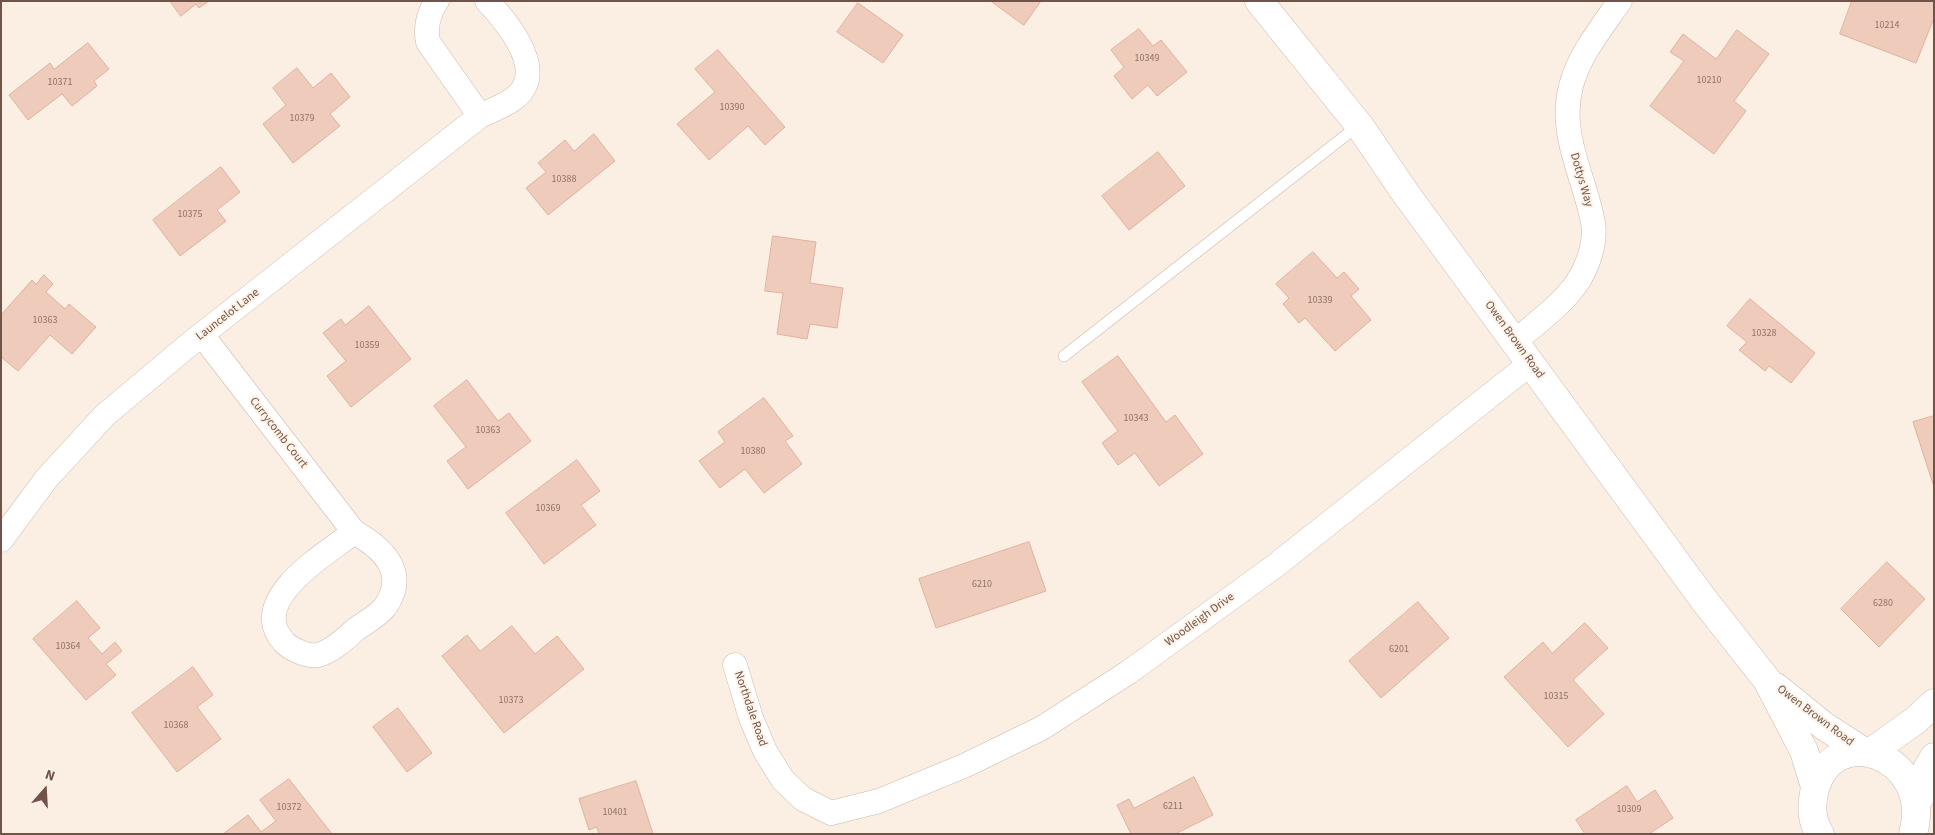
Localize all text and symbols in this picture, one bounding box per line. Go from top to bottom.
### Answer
house number: 10214 [1875,20,1899,32]
house number: 10349 [1135,53,1159,65]
house number: 10210 [1697,75,1721,87]
house number: 10371 [48,77,72,89]
house number: 10390 [720,102,744,114]
house number: 10379 [290,113,314,125]
street label: Dottys Way [1566,151,1596,209]
house number: 10388 [552,174,576,186]
house number: 10375 [178,209,202,221]
street label: Launcelot Lane [193,286,263,344]
house number: 10339 [1308,295,1332,307]
street label: Owen Brown Road [1481,298,1547,382]
house number: 10363 [33,315,57,327]
house number: 10328 [1752,328,1776,340]
house number: 10359 [355,340,379,352]
street label: Currycomb Court [246,395,310,471]
house number: 10343 [1124,413,1148,425]
house number: 10363 [476,425,500,437]
house number: 10380 [741,446,765,458]
house number: 10369 [536,503,560,515]
house number: 6210 [972,579,992,591]
street label: Woodleigh Drive [1163,590,1237,650]
house number: 6280 [1873,598,1893,610]
house number: 10364 [56,641,80,653]
house number: 6201 [1389,644,1409,656]
street label: Northdale Road [730,669,770,749]
street label: Owen Brown Road [1774,682,1856,750]
house number: 10315 [1544,691,1568,703]
house number: 10373 [499,695,523,707]
house number: 10368 [164,720,188,732]
north arrow [20,765,70,815]
text: N [42,765,58,787]
house number: 6211 [1163,801,1183,813]
house number: 10372 [277,802,301,814]
house number: 10309 [1617,804,1641,816]
house number: 10401 [603,807,627,819]

